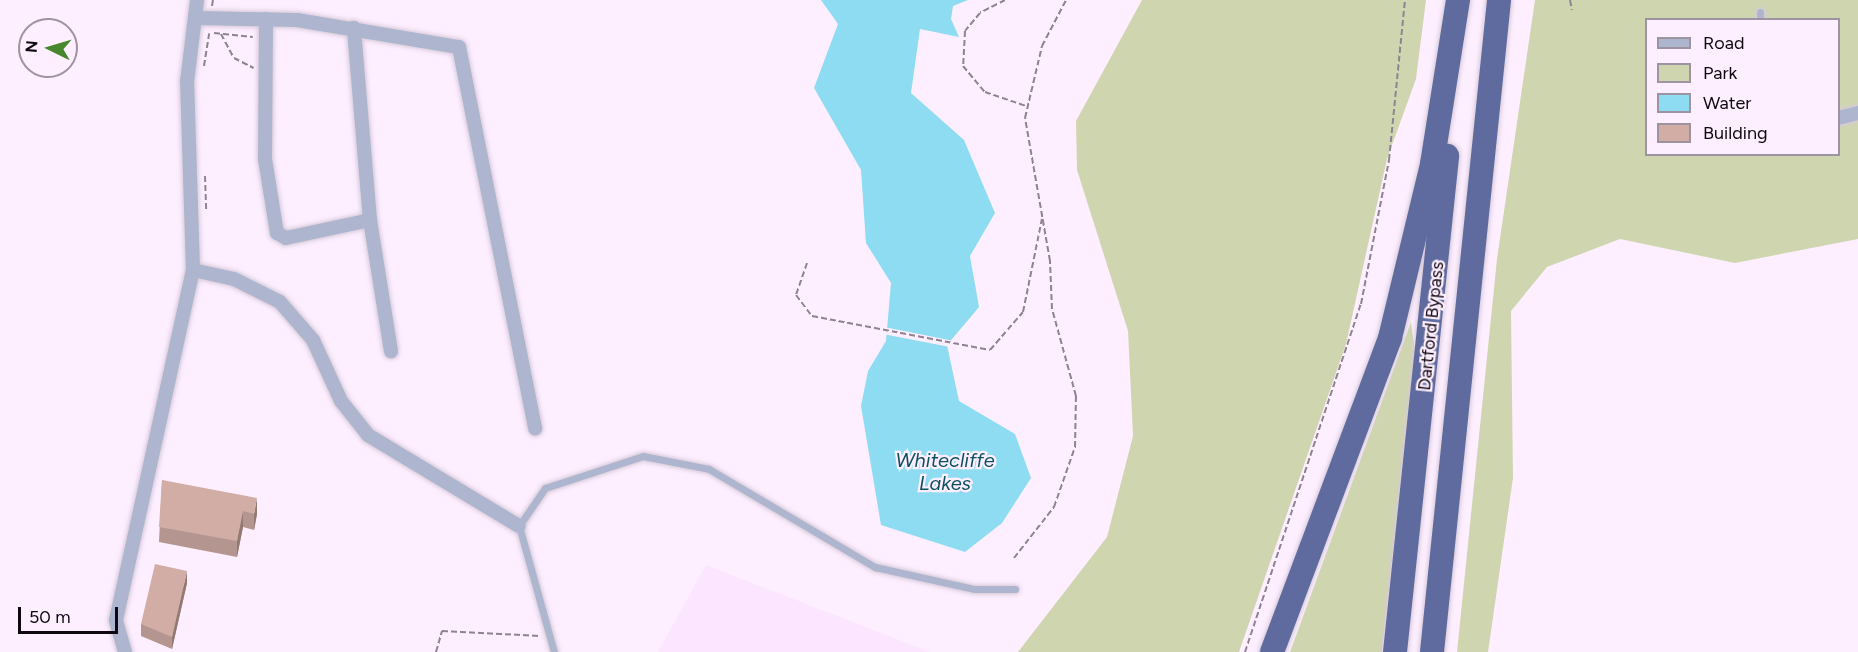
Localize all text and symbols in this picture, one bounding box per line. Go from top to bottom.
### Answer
north arrow [18,18,78,78]
legend [1645,18,1840,156]
text: Road [1703,32,1744,54]
text: N [22,40,42,54]
text: Park [1703,62,1737,84]
text: Water [1703,92,1751,114]
text: Building [1703,122,1768,144]
street label: Dartford Bypass [1413,260,1449,392]
water label: Whitecliffe Lakes [895,449,995,496]
scale bar [21,595,122,633]
text: 50 m [29,606,71,628]

